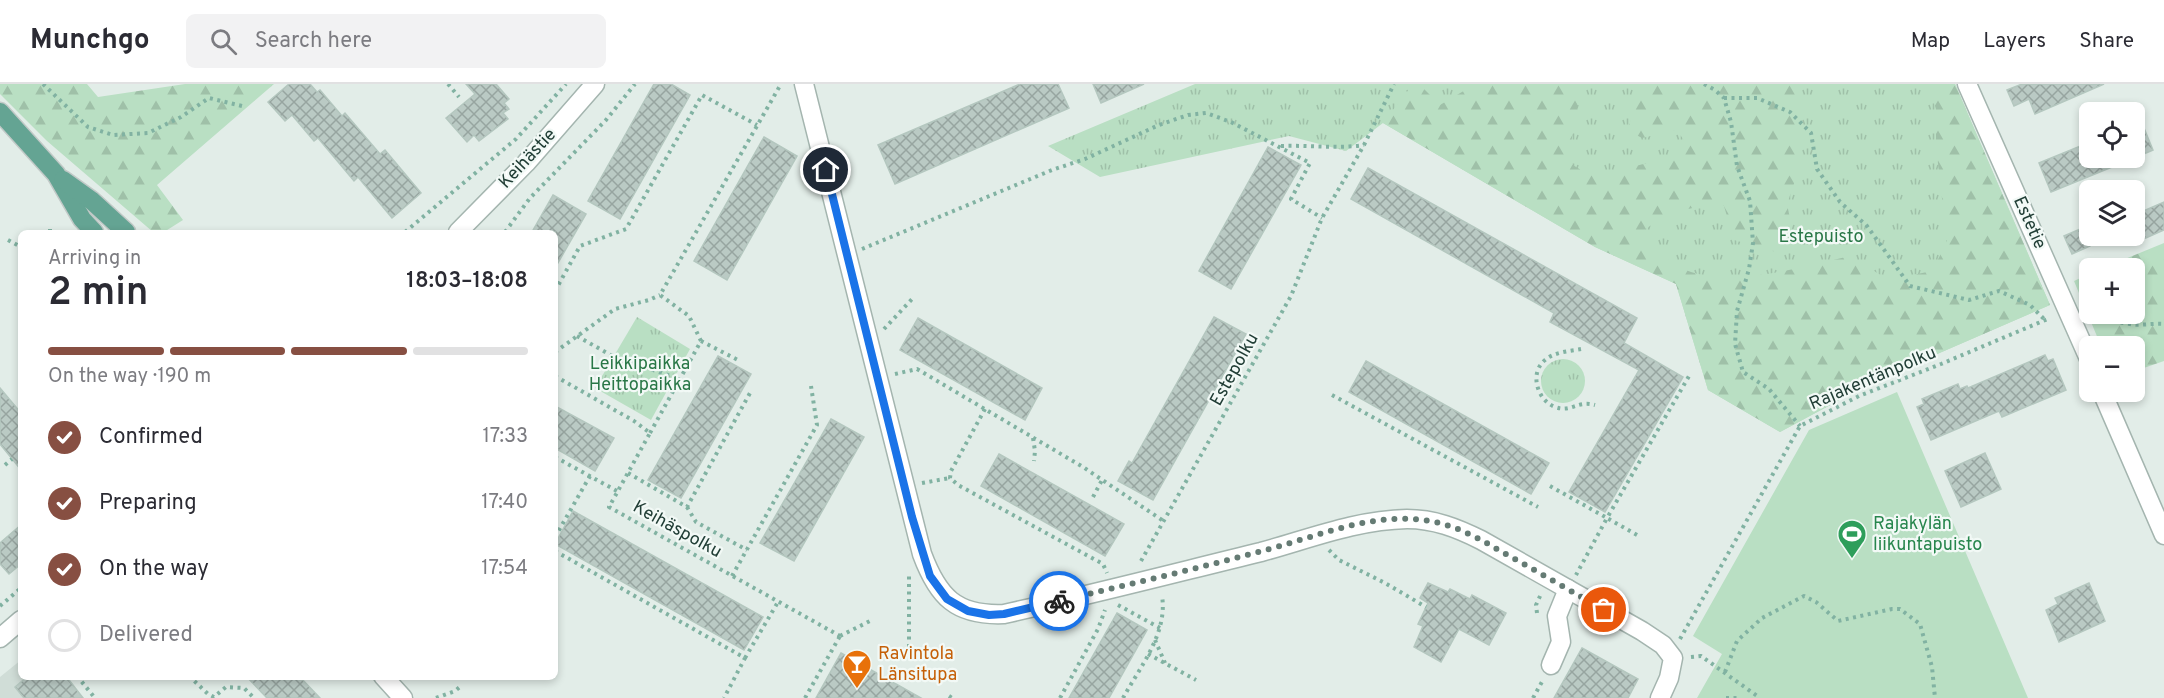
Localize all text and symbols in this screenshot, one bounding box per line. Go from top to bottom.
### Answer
search box [186,14,606,68]
text: Munchgo [30,23,150,59]
icon: search [207,25,240,58]
text: Search here [255,28,372,55]
text: Map [1911,28,1950,55]
text: Layers [1983,28,2046,55]
text: Share [2079,28,2134,55]
map controls [2079,102,2145,402]
button: locate [2079,102,2145,168]
street label: Keihästie [494,124,562,194]
pin [800,144,851,195]
icon: home [809,153,842,186]
button: layers [2079,180,2145,246]
street label: Estetie [2007,193,2051,253]
park label: Estepuisto [1778,226,1864,249]
text: Arriving in [48,246,141,272]
button: + [2079,258,2145,324]
text: 18:03–18:08 [406,268,528,295]
text: 2 min [48,270,149,319]
street label: Estepolku [1206,330,1264,410]
button: − [2079,336,2145,402]
street label: Rajakentänpolku [1806,342,1940,416]
park label: Leikkipaikka Heittopaikka [589,353,691,397]
text: On the way · 190 m [48,364,211,390]
icon: check [48,421,81,454]
text: Confirmed [99,424,203,451]
text: 17:33 [482,424,528,450]
icon: check [48,487,81,520]
text: Preparing [99,490,197,517]
text: 17:40 [481,490,528,516]
street label: Keihäspolku [628,496,726,564]
place label: Rajakylän liikuntapuisto [1873,513,1982,557]
sports icon: Rajakylän liikuntapuisto [1836,518,1868,560]
icon: check [48,553,81,586]
text: On the way [99,556,209,583]
text: 17:54 [481,556,528,582]
courier [1029,571,1089,631]
pin [1578,584,1629,635]
icon: bike [1043,585,1076,618]
icon: bag [1587,593,1620,626]
text: Delivered [99,622,193,649]
place label: Ravintola Länsitupa [878,643,957,687]
bar icon: Ravintola Länsitupa [841,648,873,690]

